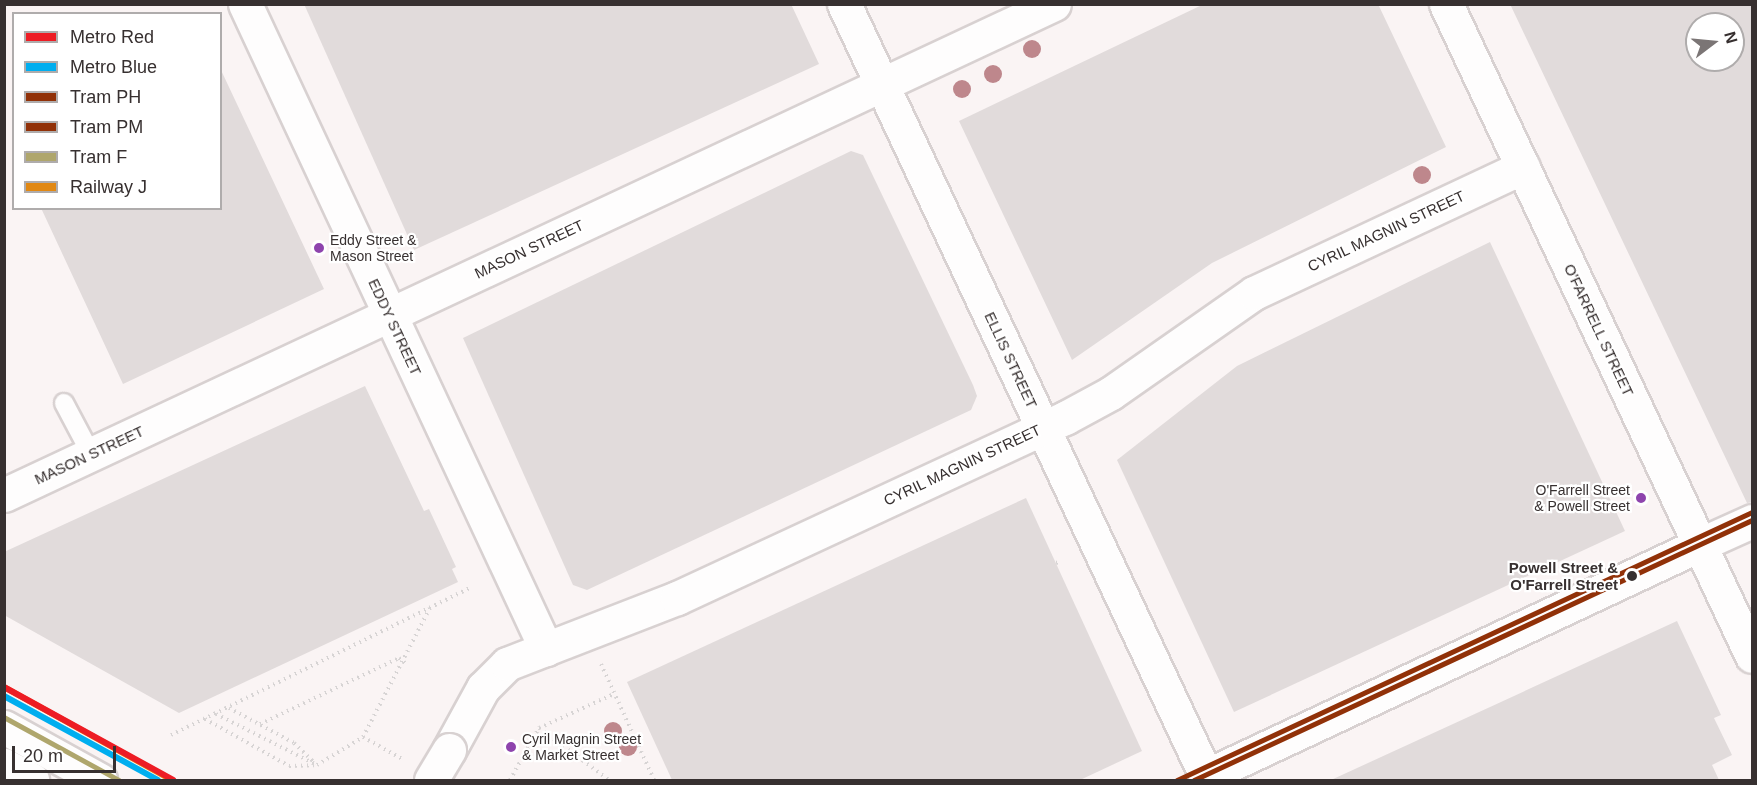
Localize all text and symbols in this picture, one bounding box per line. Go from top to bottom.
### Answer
legend [12,12,222,210]
north arrow [1685,12,1745,72]
text: Metro Red [70,27,154,47]
text: N [1721,30,1741,45]
text: Metro Blue [70,57,157,77]
text: Tram PH [70,87,141,107]
text: Tram PM [70,117,143,137]
text: Tram F [70,147,127,167]
text: Railway J [70,177,147,197]
street label: CYRIL MAGNIN STREET [1304,187,1468,275]
street label: MASON STREET [472,216,586,282]
place label: Eddy Street & Mason Street [330,232,416,264]
marker: Eddy Street & Mason Street [313,242,325,254]
street label: O'FARRELL STREET [1560,261,1638,399]
street label: EDDY STREET [365,276,425,378]
street label: ELLIS STREET [981,309,1041,411]
street label: CYRIL MAGNIN STREET [880,421,1044,509]
street label: MASON STREET [32,422,146,488]
place label: O'Farrell Street & Powell Street [1534,482,1630,514]
marker: O'Farrell Street & Powell Street [1635,492,1647,504]
place label: Powell Street & O'Farrell Street [1509,558,1618,593]
marker: Powell Street & O'Farrell Street [1623,567,1641,585]
place label: Cyril Magnin Street & Market Street [522,731,641,764]
scale bar [15,734,118,772]
marker: Cyril Magnin Street & Market Street [505,741,517,753]
text: 20 m [23,746,63,766]

